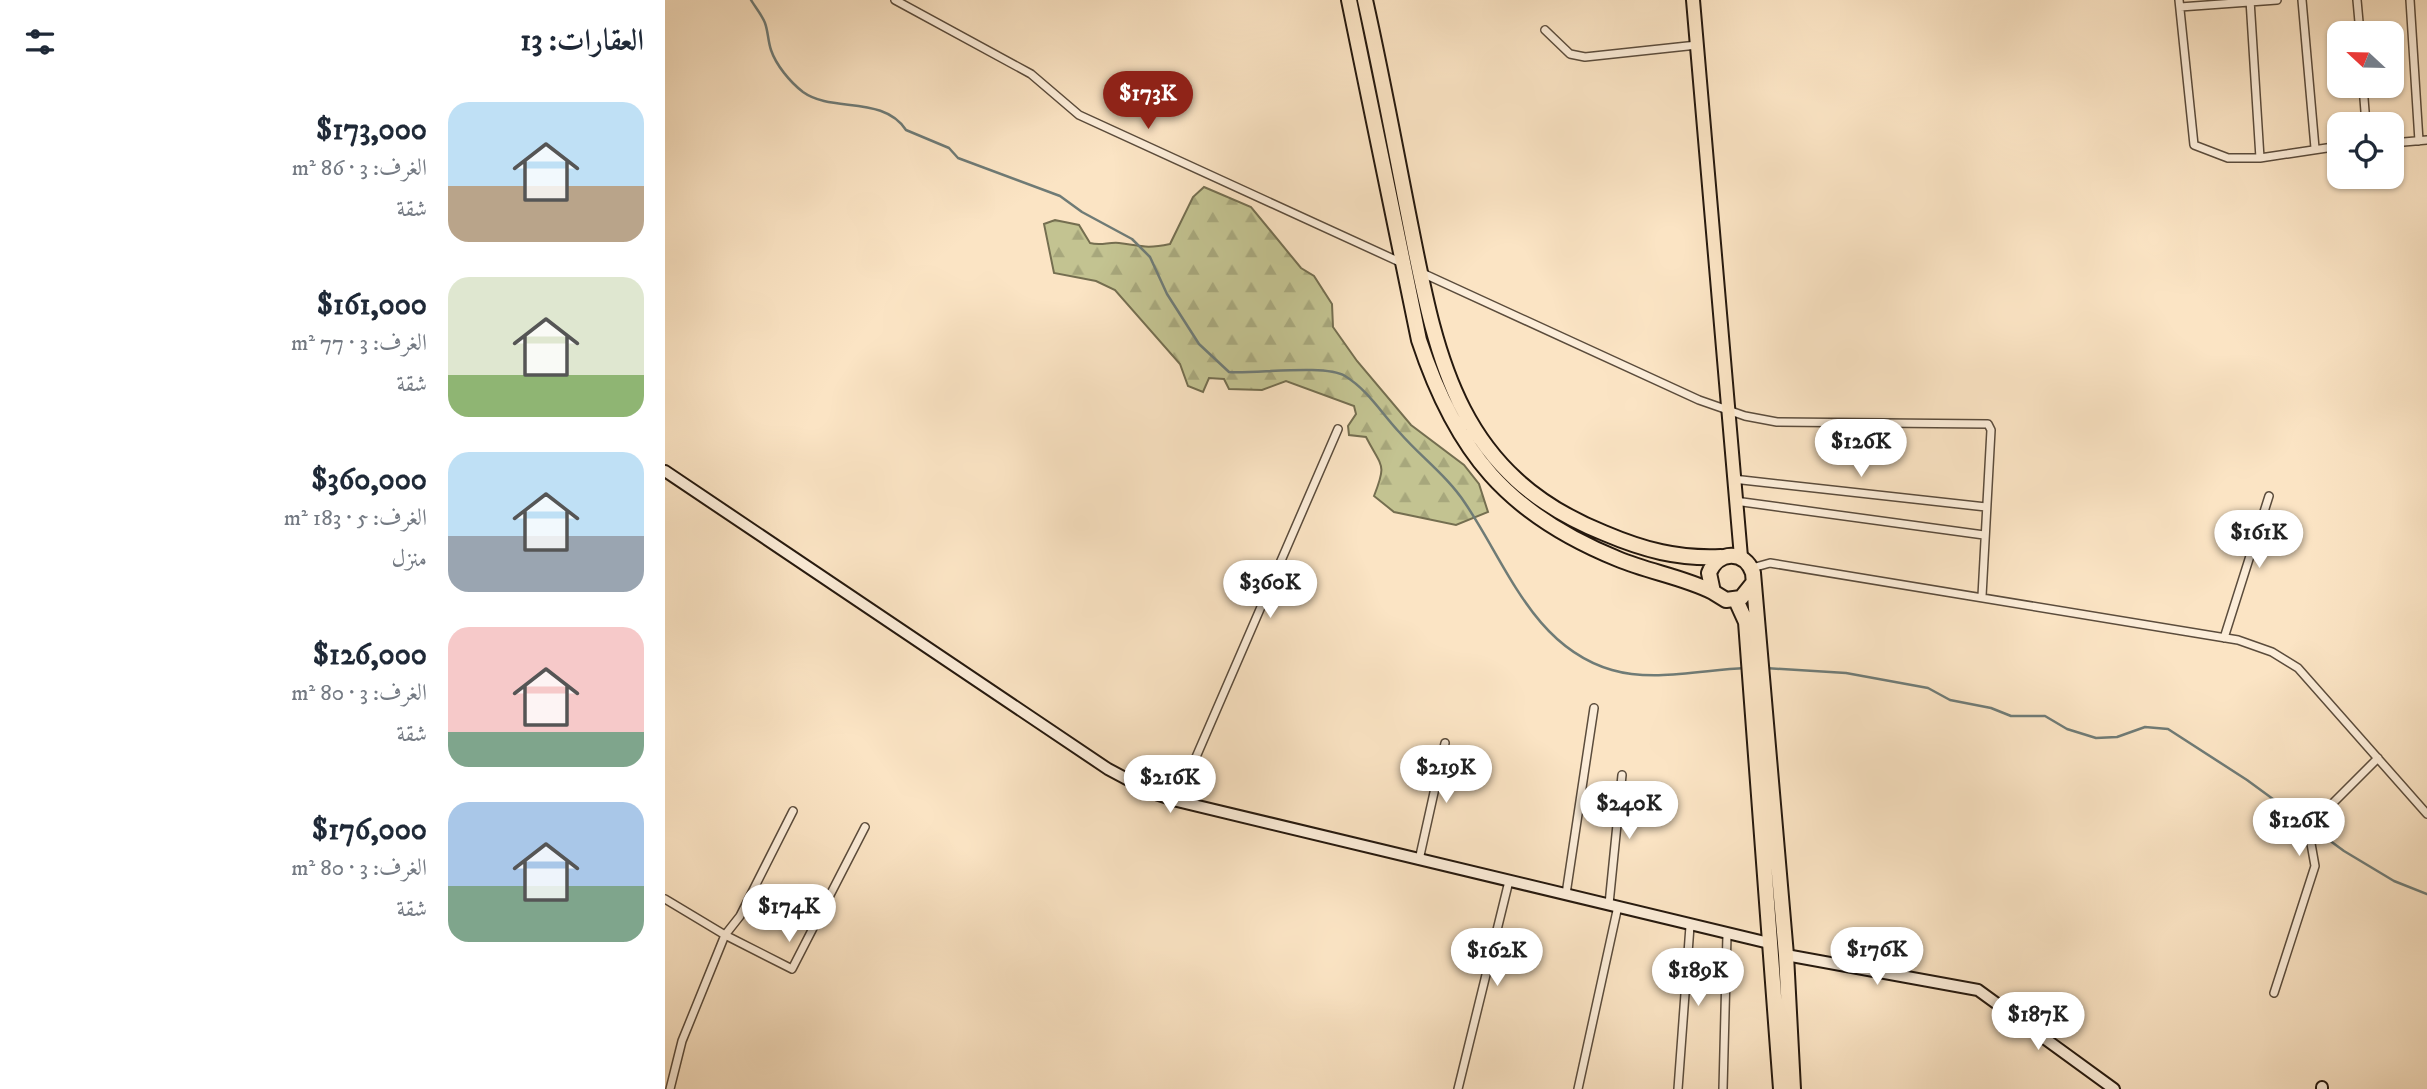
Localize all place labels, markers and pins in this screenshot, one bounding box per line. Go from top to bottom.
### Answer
pin: $173K [1099,72,1197,131]
pin: $126K [1812,420,1910,479]
pin: $161K [2210,510,2308,570]
pin: $360K [1221,560,1319,620]
pin: $219K [1397,746,1495,805]
pin: $216K [1121,756,1219,815]
pin: $240K [1580,782,1678,841]
pin: $126K [2250,798,2348,858]
pin: $174K [740,884,838,944]
pin: $162K [1448,928,1546,988]
pin: $176K [1828,928,1926,987]
pin: $189K [1649,948,1747,1008]
pin: $187K [1989,992,2087,1052]

